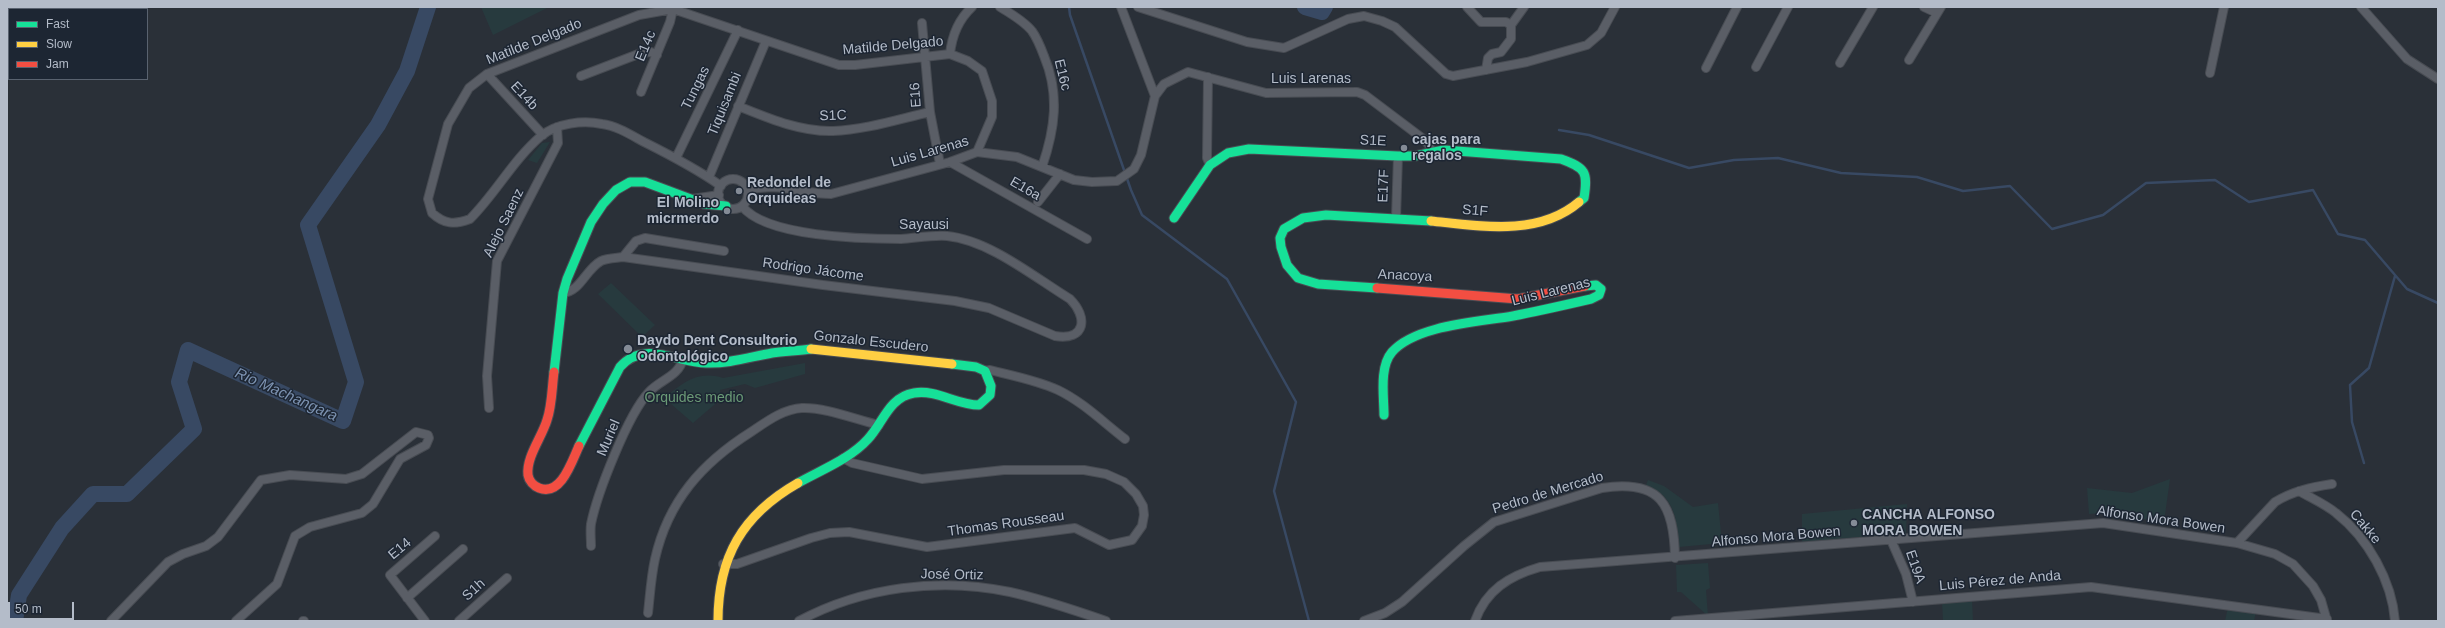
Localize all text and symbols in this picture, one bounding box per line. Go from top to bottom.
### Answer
legend [8,8,148,80]
street label: Matilde Delgado [484,15,584,69]
text: Fast [46,17,69,31]
street label: E14c [632,28,660,64]
street label: Matilde Delgado [842,33,944,59]
text: Slow [46,37,72,51]
text: Jam [46,57,69,71]
street label: E16c [1050,57,1074,93]
street label: Tungas [678,64,714,112]
street label: Tiquisambi [705,70,745,138]
street label: Luis Larenas [1271,71,1351,87]
street label: E14b [507,78,541,114]
street label: E16 [907,82,925,108]
street label: S1C [819,107,847,125]
street label: S1E [1359,132,1387,150]
place label: cajas para regalos [1412,132,1480,164]
street label: Luis Larenas [889,133,971,171]
marker: cajas para regalos [1399,143,1409,153]
street label: E17F [1375,169,1393,203]
street label: E16a [1007,174,1043,204]
place label: Redondel de Orquideas [747,175,831,208]
street label: Alejo Saenz [480,186,528,260]
marker: Redondel de Orquideas [734,186,744,196]
place label: El Molino micrmerdo [647,195,719,228]
street label: S1F [1461,202,1489,220]
marker: El Molino micrmerdo [722,206,732,216]
street label: Sayausi [899,217,949,233]
street label: Rodrigo Jácome [761,255,865,285]
street label: Anacoya [1377,266,1433,286]
street label: Luis Larenas [1510,274,1592,310]
street label: Gonzalo Escudero [813,328,929,356]
place label: Daydo Dent Consultorio Odontológico [637,333,797,366]
marker: Daydo Dent Consultorio Odontológico [622,343,634,355]
water label: Rio Machangara [232,364,340,426]
park label: Orquides medio [645,390,743,406]
street label: Muriel [594,417,624,459]
street label: Pedro de Mercado [1490,468,1606,518]
street label: Alfonso Mora Bowen [2096,503,2226,537]
street label: Cakke [2346,506,2384,548]
place label: CANCHA ALFONSO MORA BOWEN [1862,507,1995,540]
street label: Thomas Rousseau [947,508,1065,540]
marker: CANCHA ALFONSO MORA BOWEN [1849,518,1859,528]
street label: Alfonso Mora Bowen [1711,523,1841,551]
street label: E14 [385,535,415,563]
street label: E19A [1901,548,1929,586]
street label: José Ortiz [920,566,984,584]
street label: Luis Pérez de Anda [1938,567,2062,595]
street label: S1h [459,575,489,605]
scale bar [10,594,76,620]
text: 50 m [15,602,42,616]

